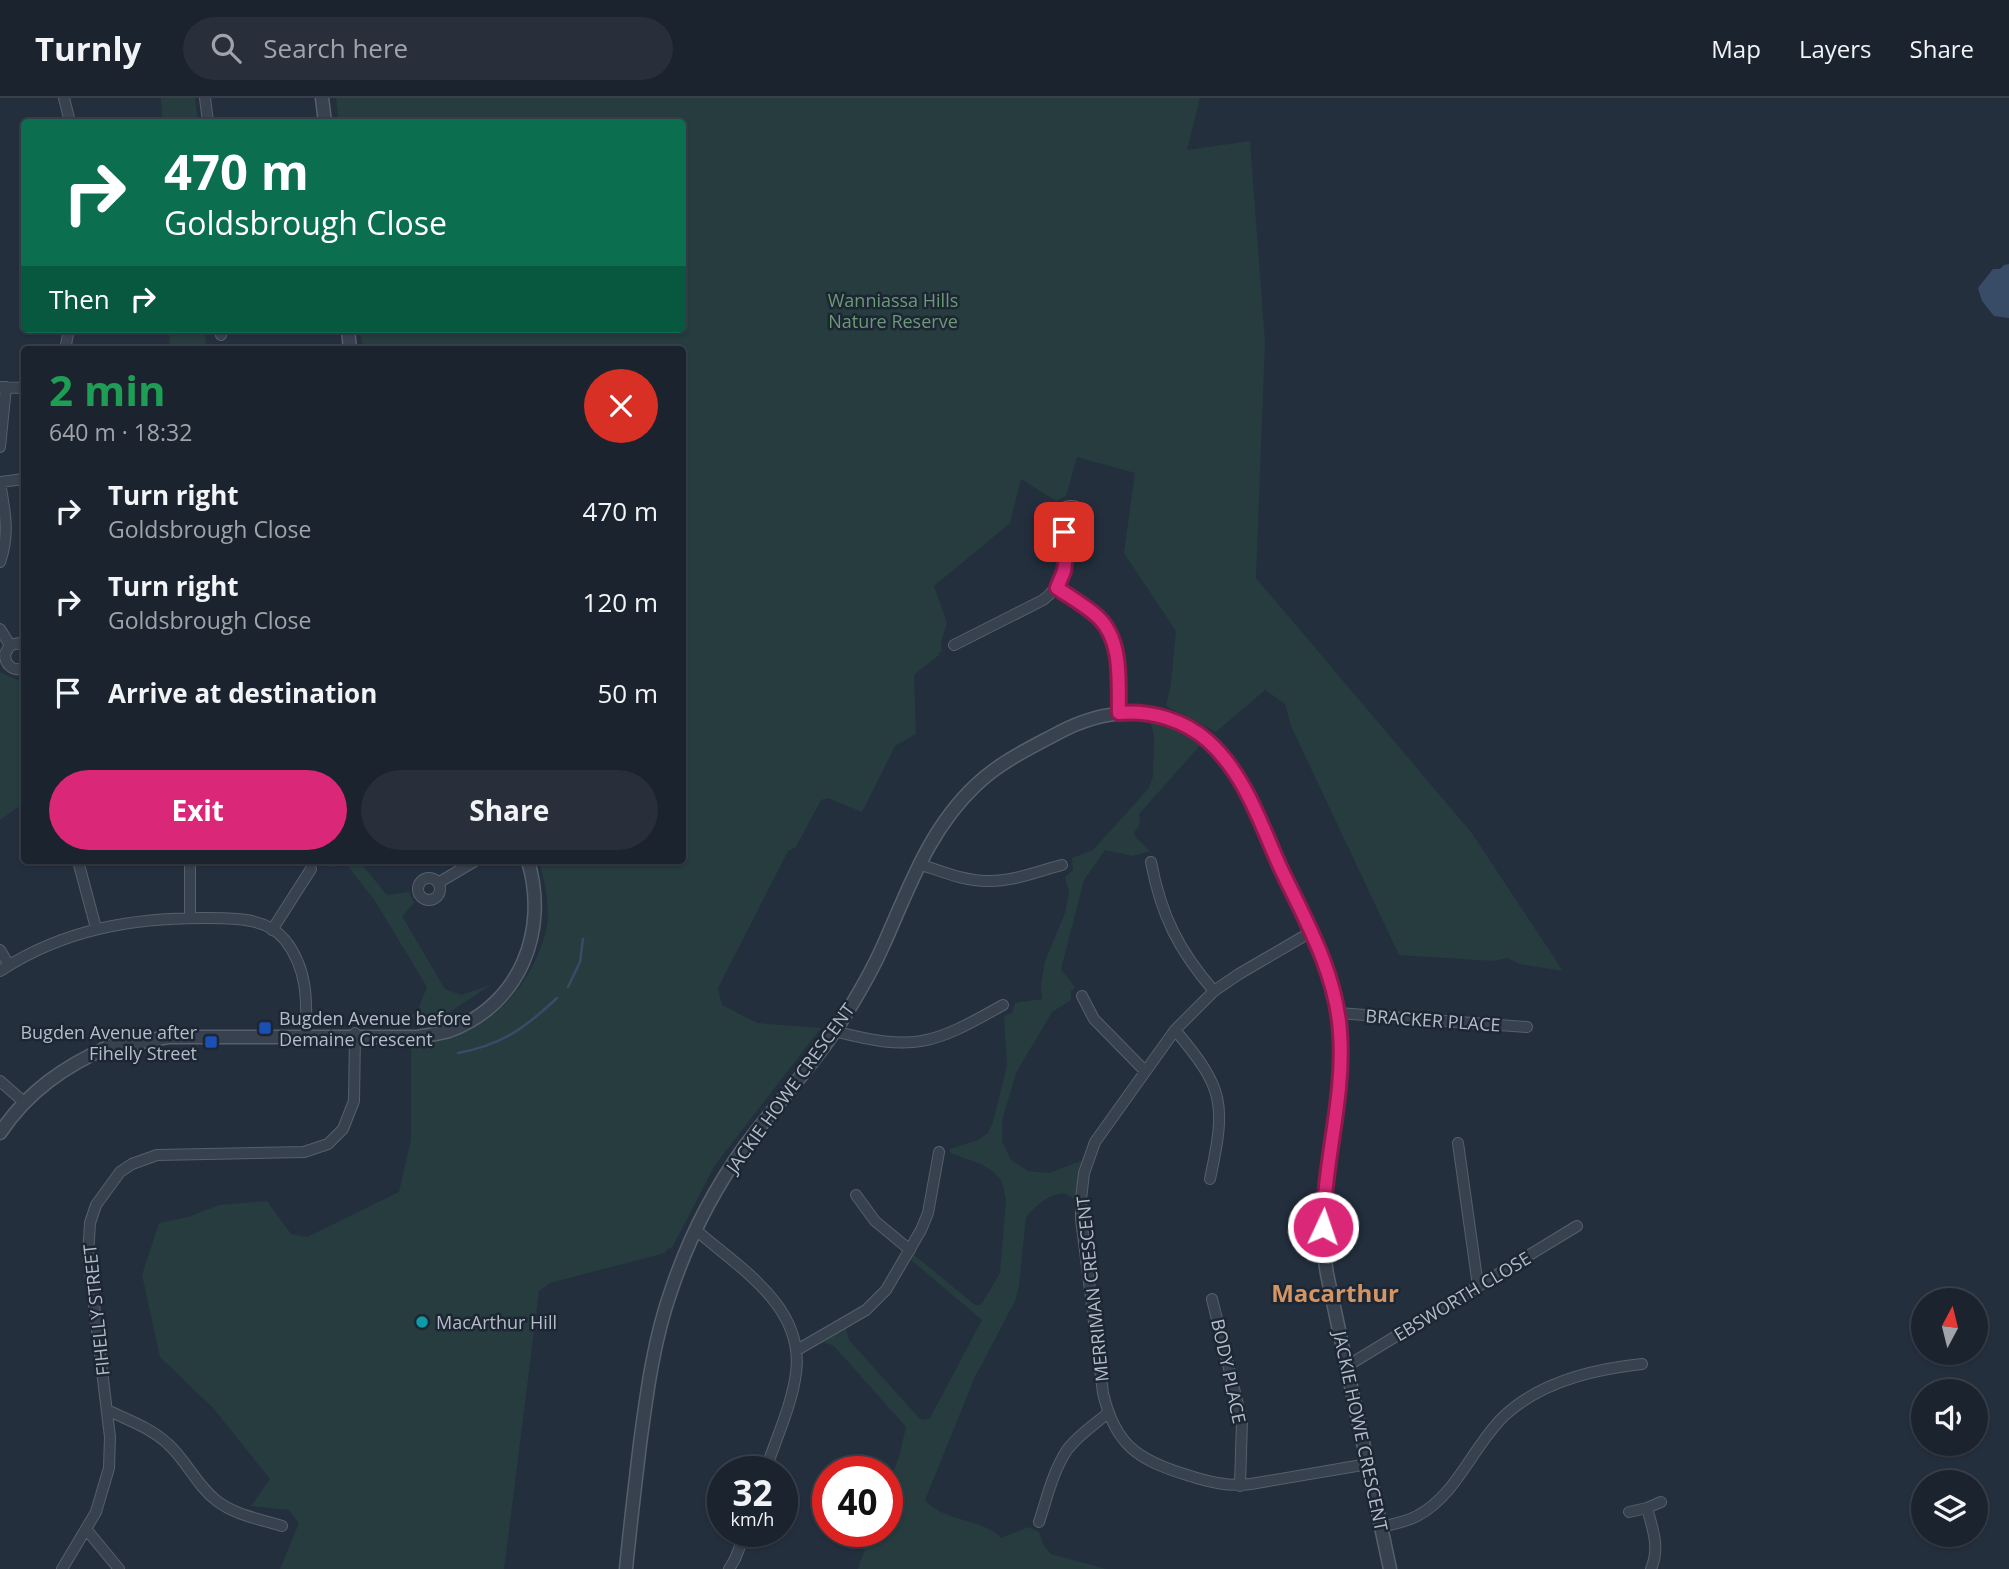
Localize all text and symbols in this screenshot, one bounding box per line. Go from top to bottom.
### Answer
search box [183,17,673,80]
text: Turnly [35,26,141,71]
icon: search [207,29,245,67]
text: Search here [263,30,408,66]
text: Map [1711,32,1761,65]
text: Layers [1799,32,1872,65]
text: Share [1910,32,1974,65]
text: 470 m [164,138,309,204]
icon: right [49,147,140,238]
text: Goldsbrough Close [164,201,447,244]
icon: right [124,280,162,318]
text: Then [49,281,110,317]
park label: Wanniassa Hills Nature Reserve [828,288,958,333]
text: 2 min [49,361,166,418]
button: close [584,369,658,443]
text: 640 m · 18:32 [49,416,192,448]
text: Turn right [108,477,239,513]
icon: right [49,492,87,530]
text: 470 m [583,493,658,529]
pin [1034,502,1094,562]
text: Goldsbrough Close [108,513,311,545]
icon: arrive [1045,513,1083,551]
text: Turn right [108,568,239,604]
icon: right [49,583,87,621]
text: 120 m [583,584,658,620]
text: Goldsbrough Close [108,604,311,636]
icon: arrive [49,674,87,712]
text: Arrive at destination [108,675,377,711]
text: 50 m [597,675,658,711]
button: Exit [49,770,347,850]
button: Share [361,770,658,850]
street label: JACKIE HOWE CRESCENT [719,998,860,1179]
street label: BRACKER PLACE [1365,1003,1501,1037]
place label: Bugden Avenue before Demaine Crescent [279,1006,471,1051]
place label: Bugden Avenue after Fihelly Street [20,1020,198,1065]
marker: Bugden Avenue before Demaine Crescent [257,1020,273,1036]
marker: Bugden Avenue after Fihelly Street [203,1034,219,1050]
position arrow [1286,1190,1360,1264]
street label: MERRIMAN CRESCENT [1070,1195,1114,1383]
street label: FIHELLY STREET [77,1243,115,1377]
street label: EBSWORTH CLOSE [1389,1246,1535,1346]
district label: Macarthur [1271,1276,1399,1309]
north arrow [1911,1288,1988,1365]
map controls [1911,1288,1988,1547]
place label: MacArthur Hill [436,1310,557,1334]
marker: MacArthur Hill [414,1314,430,1330]
street label: BODY PLACE [1206,1316,1252,1426]
street label: JACKIE HOWE CRESCENT [1328,1327,1394,1533]
button: sound [1911,1379,1988,1456]
speed limit sign: 40 [812,1456,903,1547]
text: 32 [732,1469,773,1516]
button: layers [1911,1470,1988,1547]
text: km/h [731,1507,774,1531]

